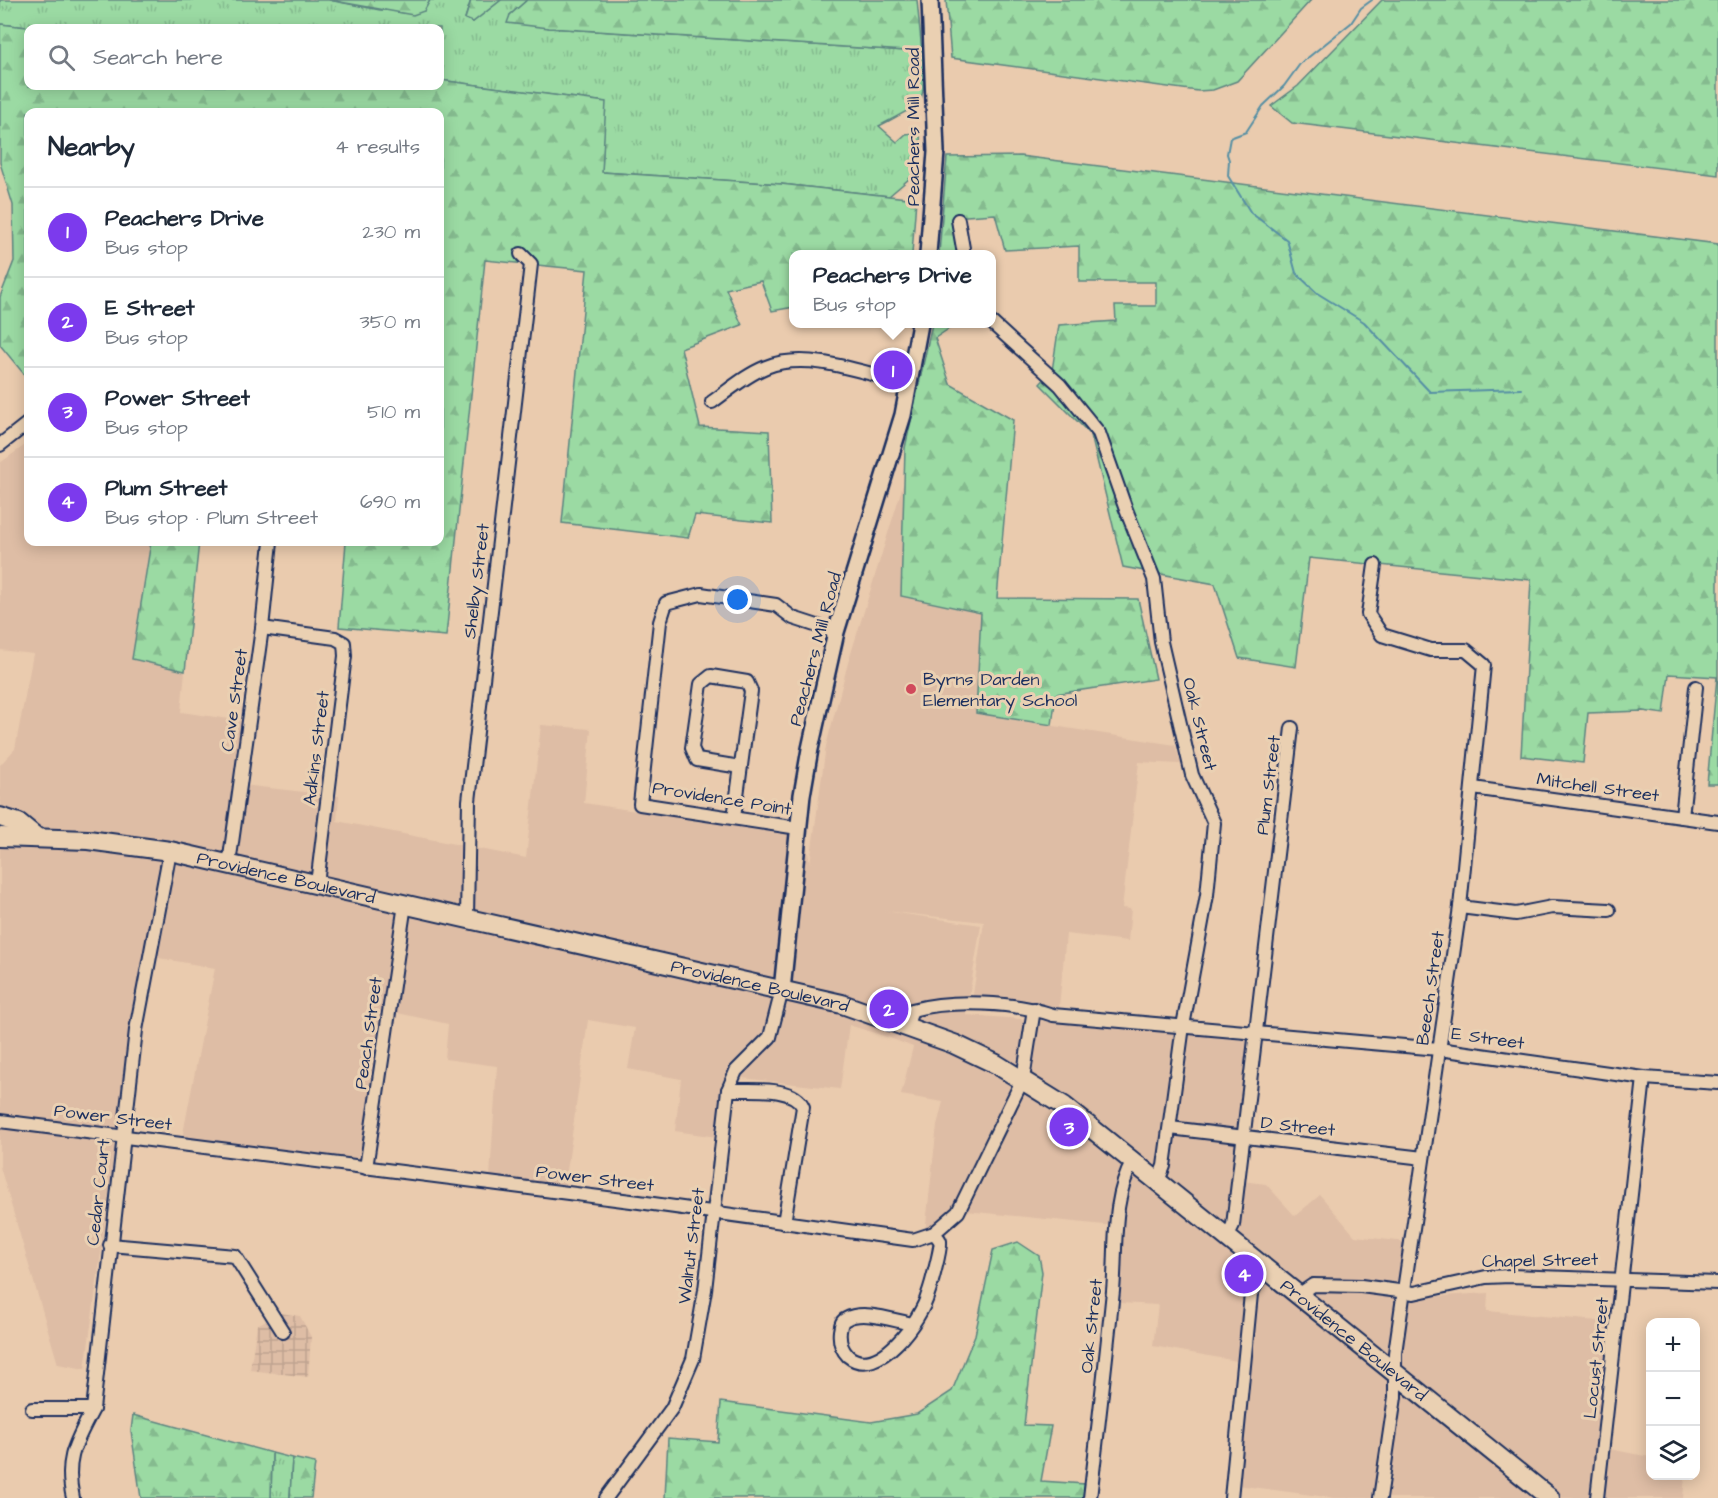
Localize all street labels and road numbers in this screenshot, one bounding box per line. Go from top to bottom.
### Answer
street label: Peachers Mill Road [901,48,926,206]
street label: Shelby Street [457,521,497,640]
street label: Peachers Mill Road [783,569,848,729]
street label: Cave Street [215,646,254,753]
street label: Oak Street [1176,675,1223,774]
street label: Adkins Street [297,689,336,807]
street label: Plum Street [1250,733,1287,836]
street label: Mitchell Street [1535,767,1661,809]
street label: Providence Point [651,775,794,822]
street label: Providence Boulevard [194,846,378,910]
street label: Beech Street [1410,929,1451,1047]
street label: Providence Boulevard [668,953,853,1019]
street label: Peach Street [348,974,389,1091]
street label: E Street [1450,1021,1527,1056]
street label: Power Street [53,1098,174,1137]
street label: D Street [1260,1110,1337,1143]
street label: Cedar Court [80,1137,117,1247]
street label: Power Street [535,1159,656,1198]
street label: Walnut Street [672,1186,711,1306]
street label: Chapel Street [1482,1247,1599,1274]
street label: Providence Boulevard [1275,1273,1433,1407]
street label: Oak Street [1074,1277,1109,1375]
street label: Locust Street [1578,1295,1615,1420]

